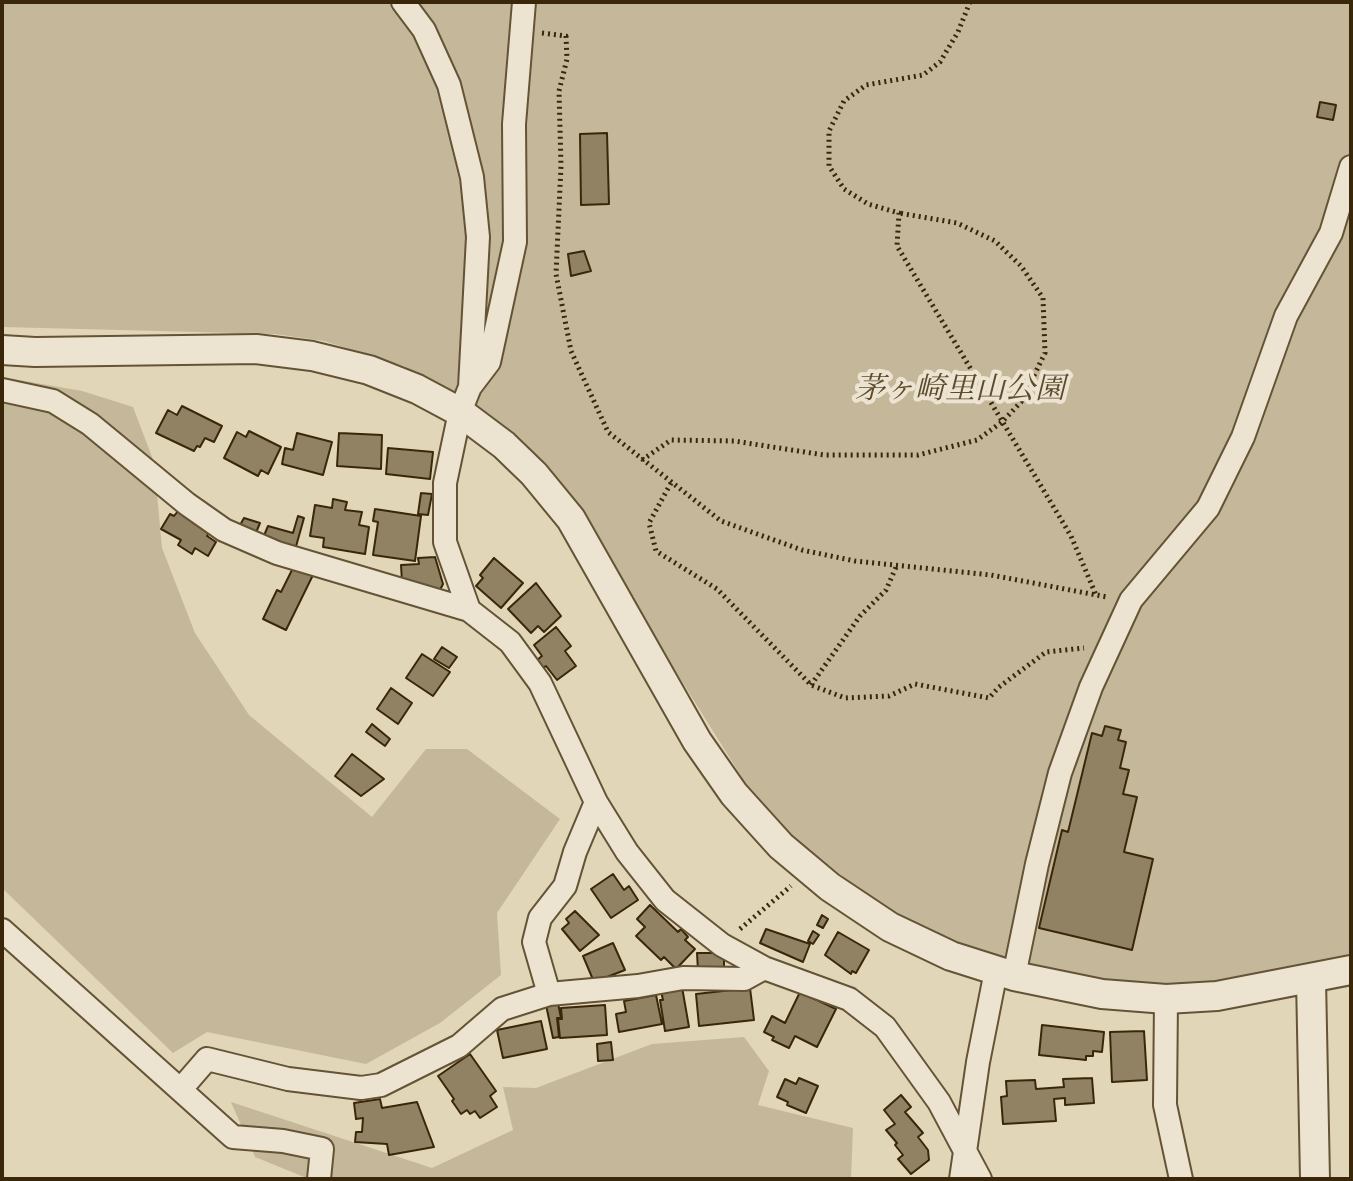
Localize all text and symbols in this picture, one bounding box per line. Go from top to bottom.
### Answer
park label: 茅ヶ崎里山公園 [855,373,1065,409]

